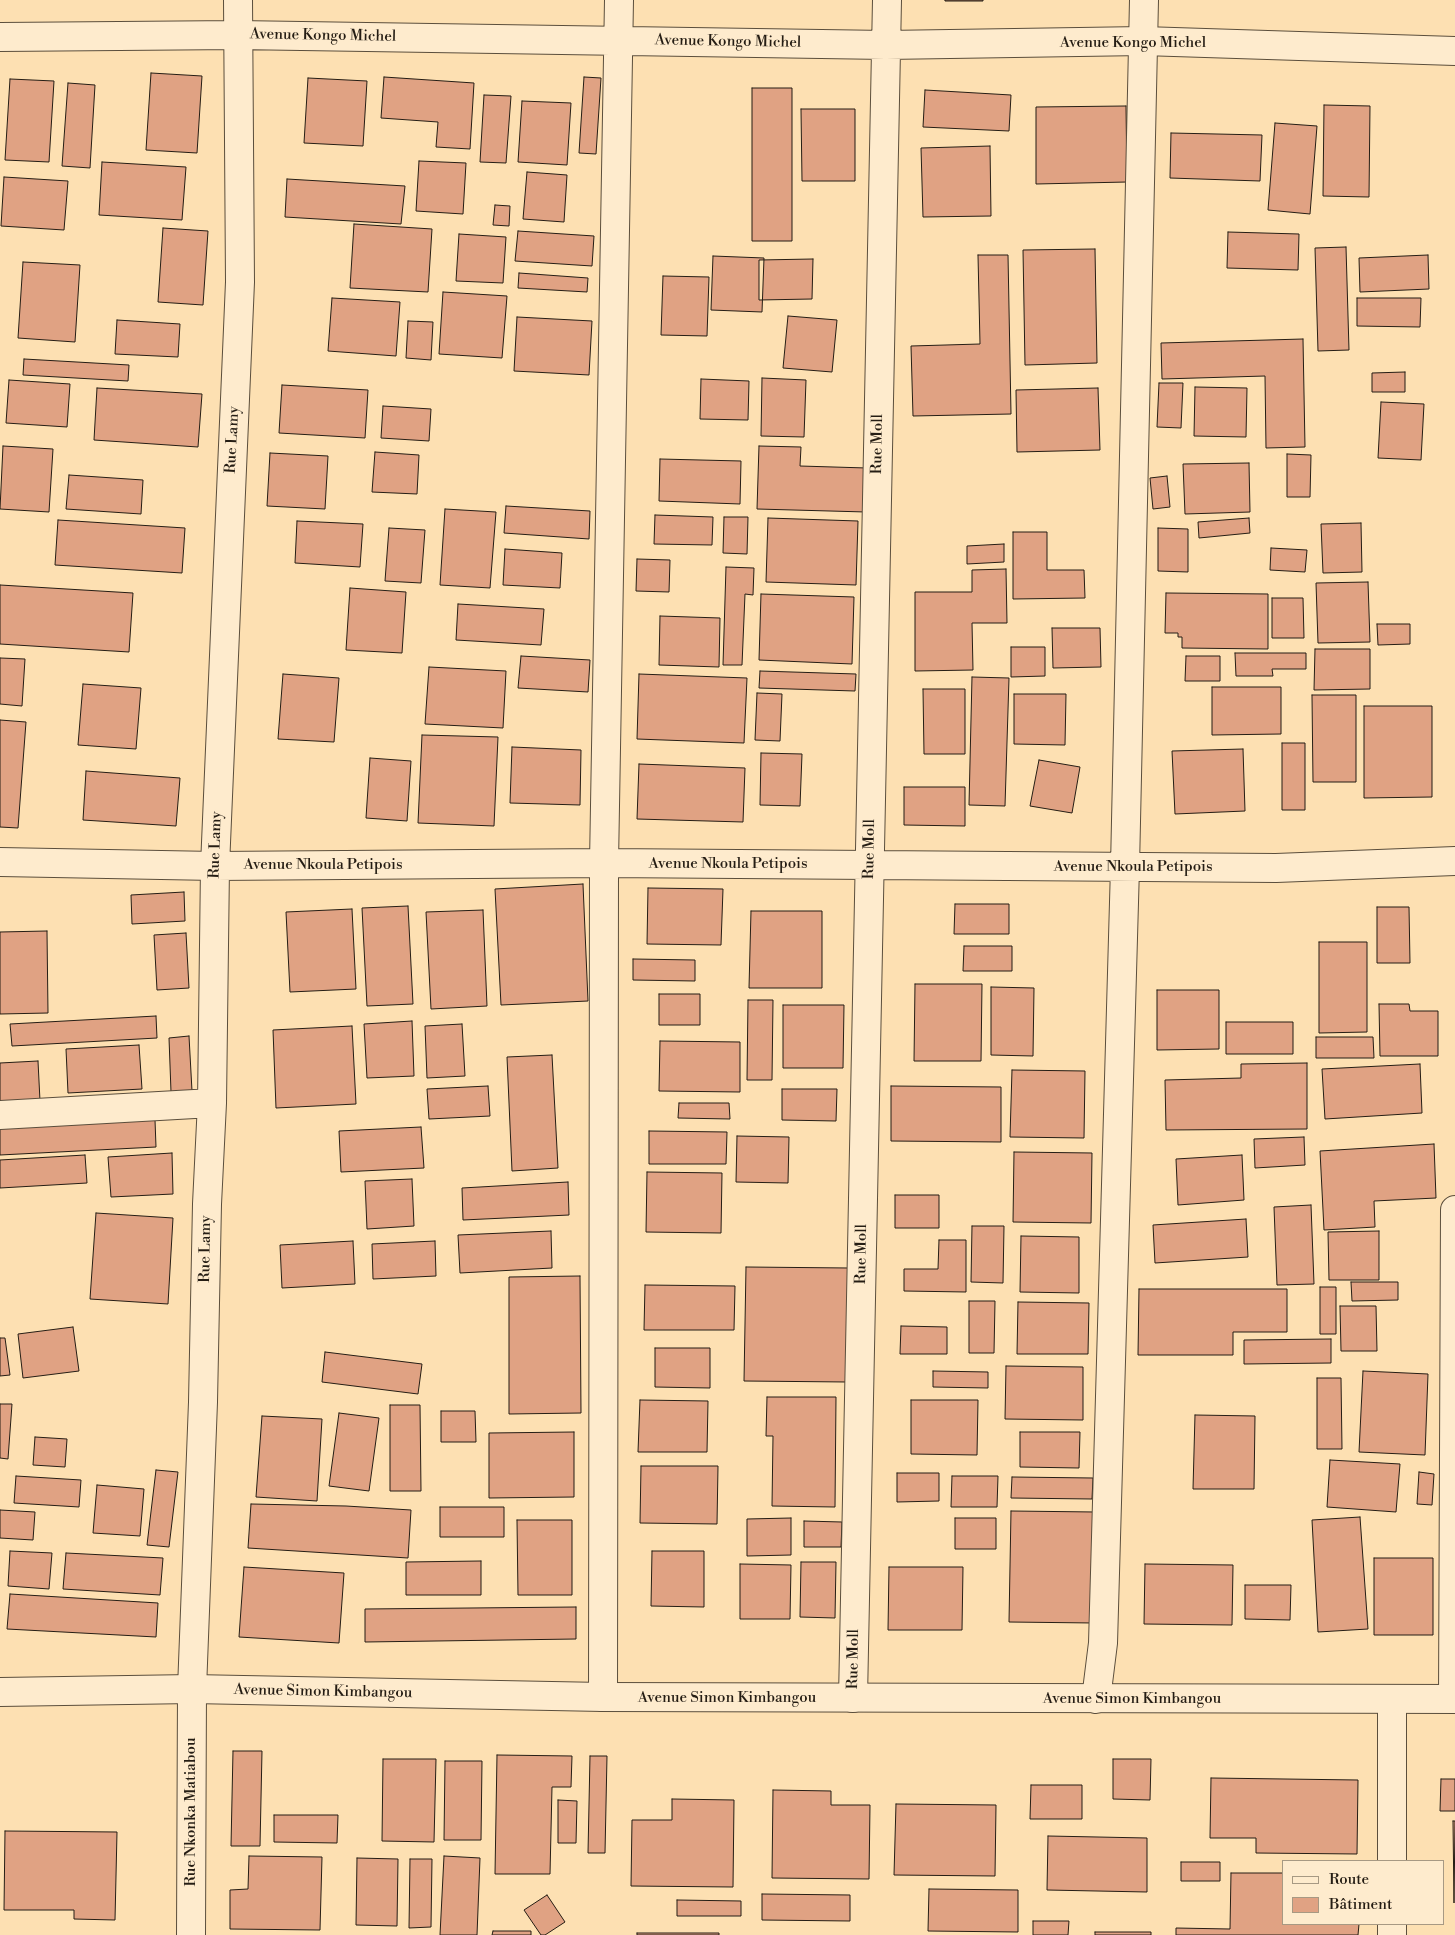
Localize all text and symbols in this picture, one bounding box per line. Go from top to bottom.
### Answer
street label: Avenue Kongo Michel [250,26,396,46]
street label: Avenue Kongo Michel [655,32,801,52]
street label: Avenue Kongo Michel [1060,34,1206,52]
street label: Rue Lamy [222,406,244,474]
street label: Rue Moll [868,414,888,474]
street label: Rue Lamy [206,811,226,879]
street label: Rue Moll [860,819,880,879]
street label: Avenue Nkoula Petipois [648,855,808,873]
street label: Avenue Nkoula Petipois [243,856,403,874]
street label: Avenue Nkoula Petipois [1053,858,1213,876]
street label: Rue Lamy [196,1215,216,1283]
street label: Rue Moll [852,1224,872,1284]
street label: Rue Moll [844,1629,864,1689]
street label: Avenue Simon Kimbangou [234,1681,412,1703]
street label: Avenue Simon Kimbangou [638,1689,816,1707]
street label: Avenue Simon Kimbangou [1043,1690,1221,1708]
street label: Rue Nkonka Matiabou [182,1738,200,1886]
legend [1282,1860,1445,1925]
text: Route [1329,1870,1369,1889]
text: Bâtiment [1329,1895,1392,1914]

